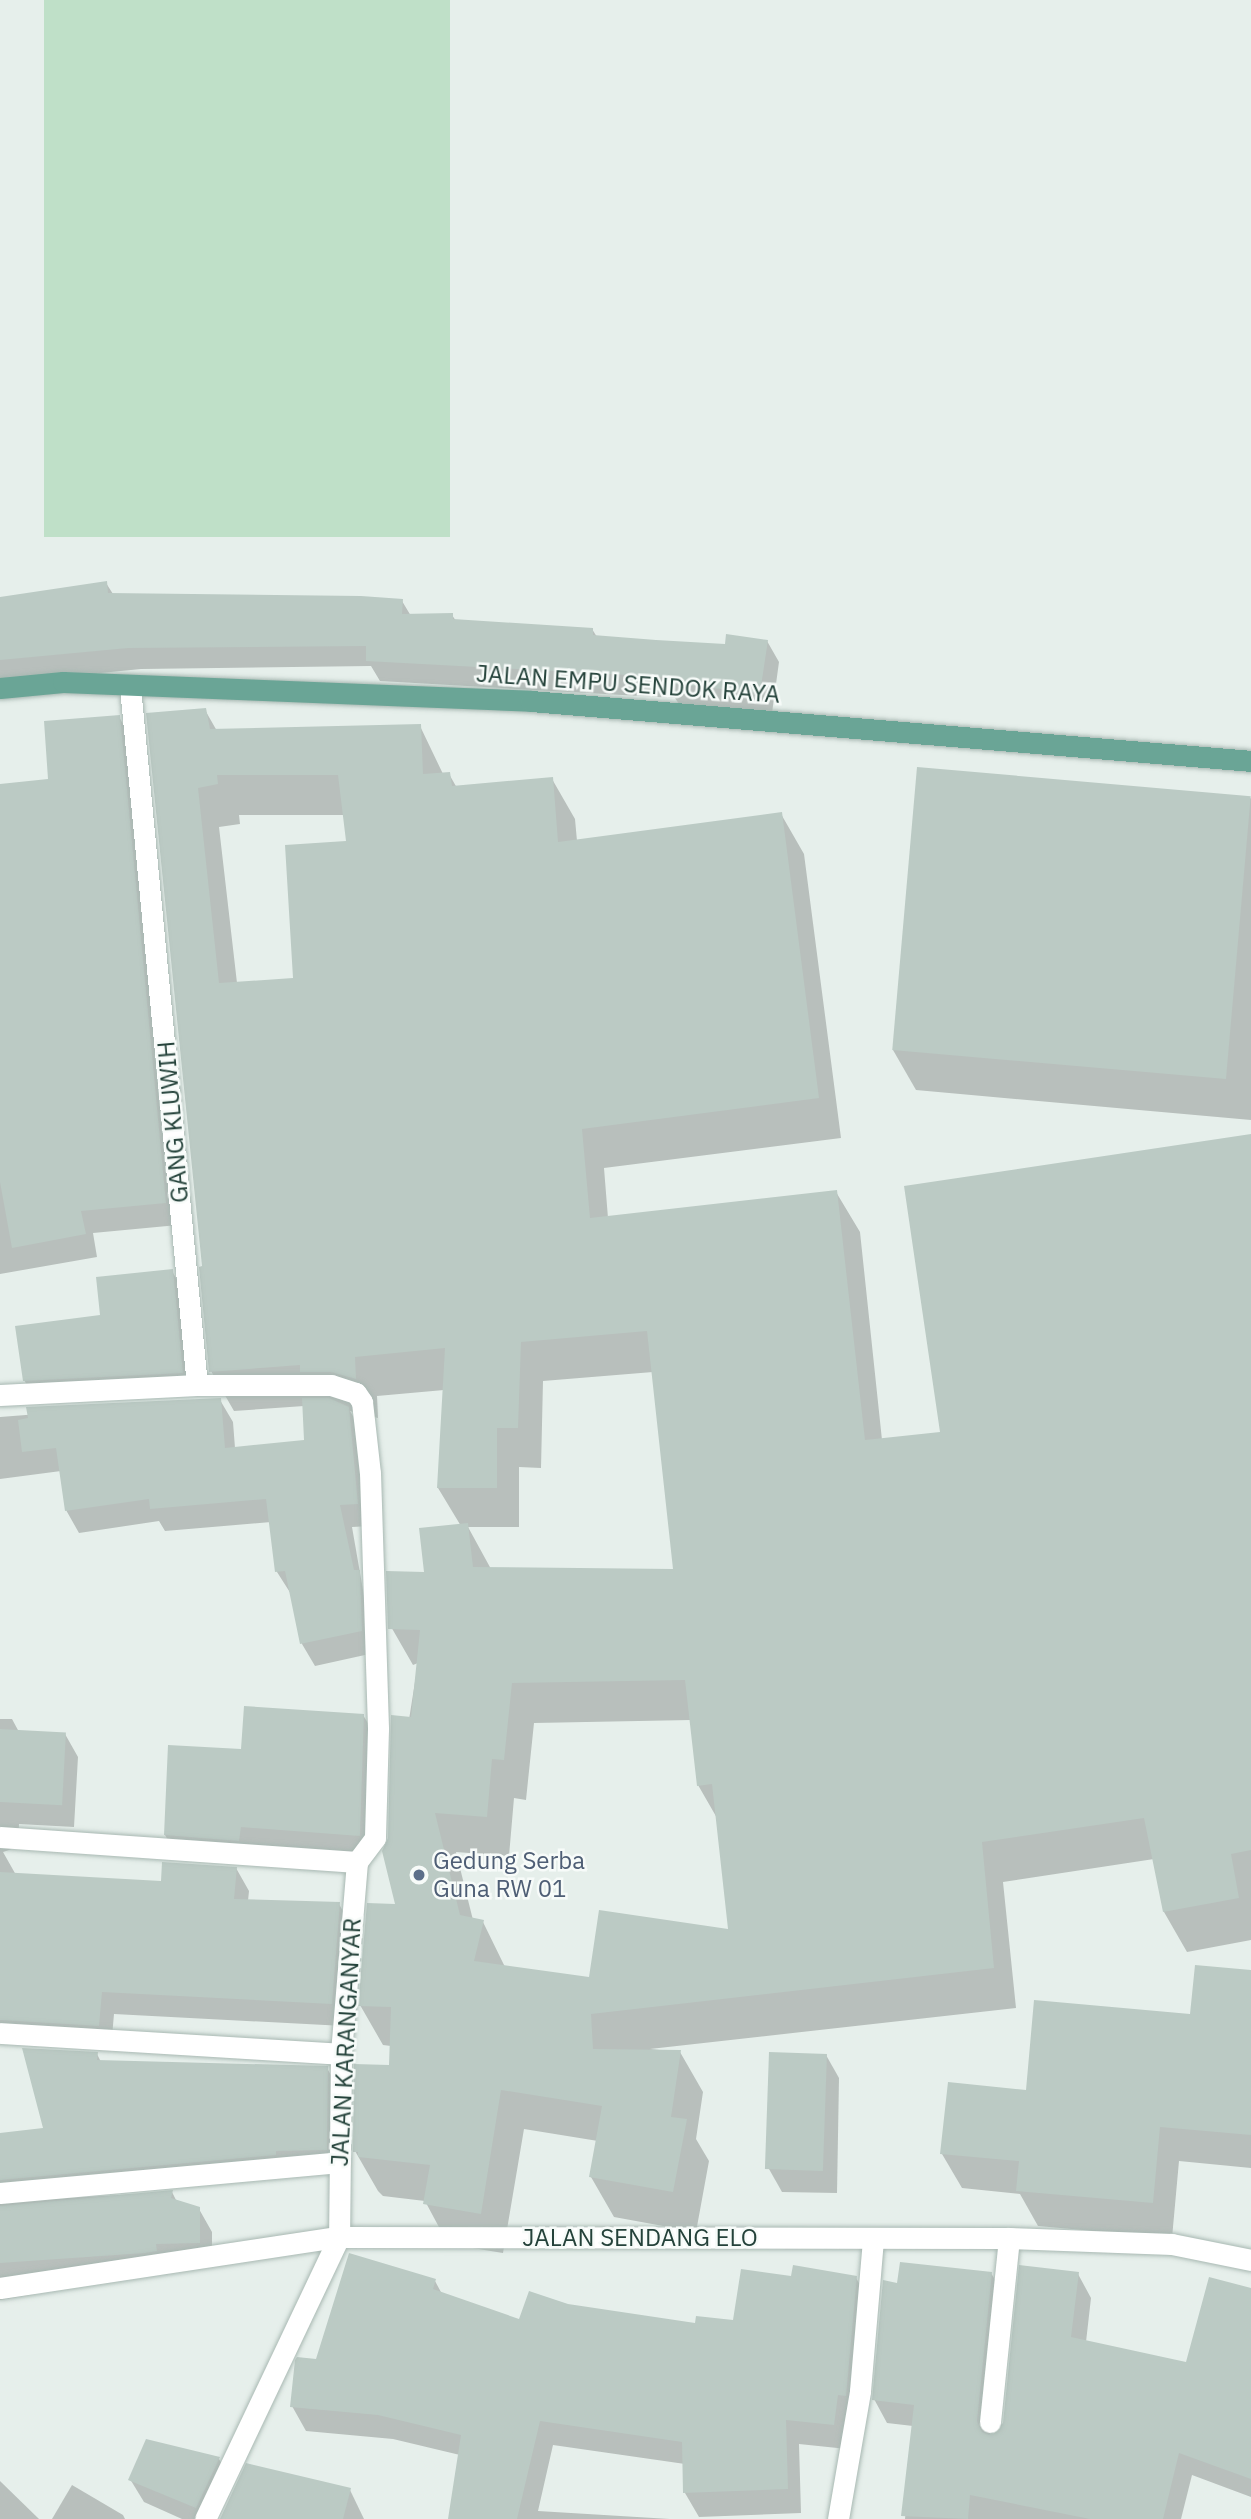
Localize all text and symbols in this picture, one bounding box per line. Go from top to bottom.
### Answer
street label: JALAN EMPU SENDOK RAYA [475,659,781,709]
street label: GANG KLUWIH [152,1040,194,1204]
place label: Gedung Serba Guna RW 01 [433,1847,585,1903]
marker: Gedung Serba Guna RW 01 [411,1867,427,1883]
street label: JALAN KARANGANYAR [325,1917,367,2167]
street label: JALAN SENDANG ELO [522,2224,758,2252]

